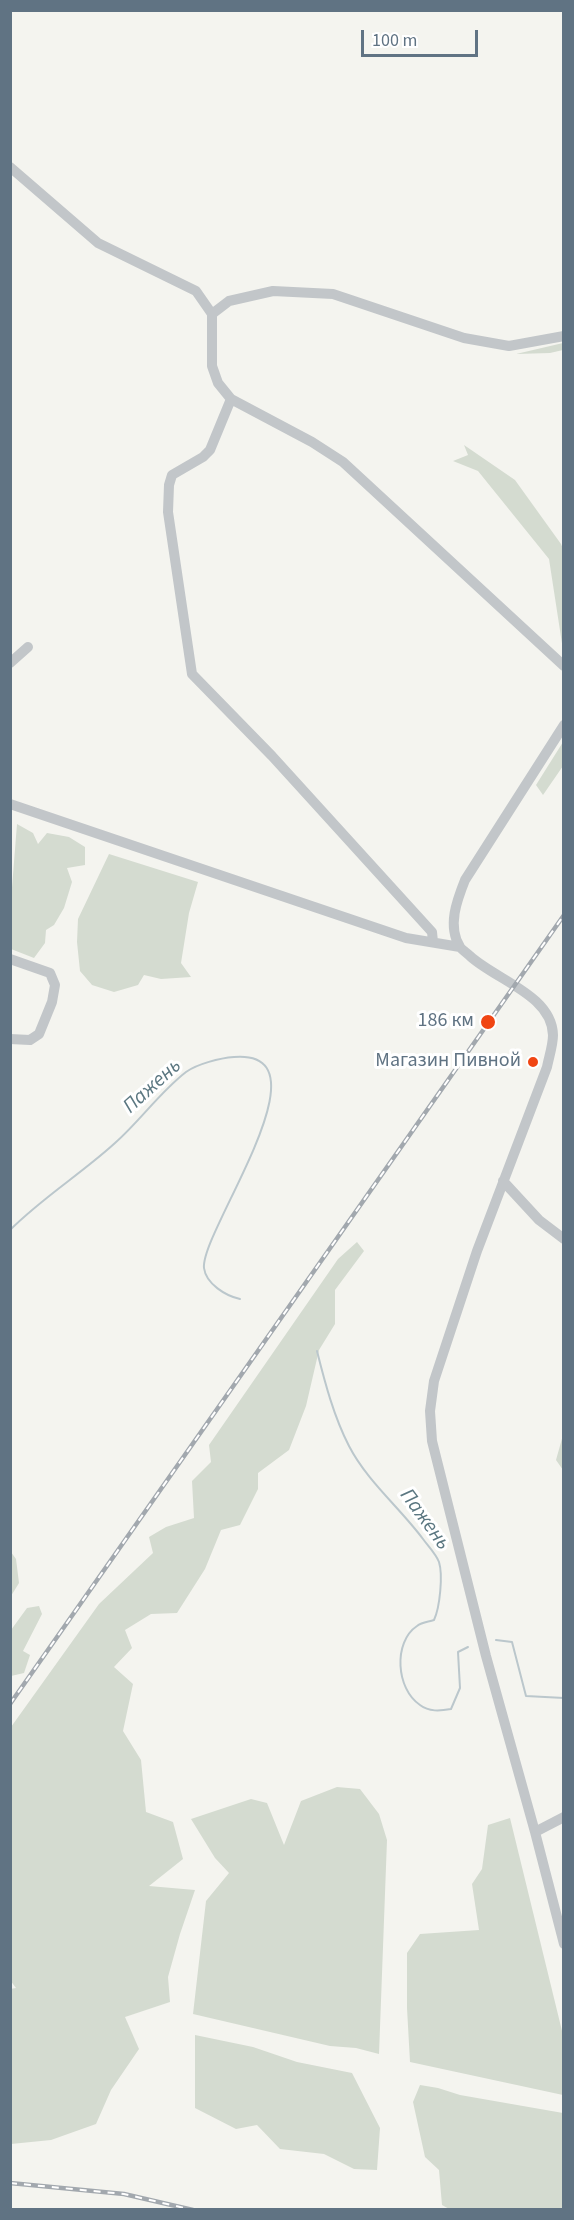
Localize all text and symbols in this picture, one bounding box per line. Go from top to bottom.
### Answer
scale bar [364,18,481,56]
text: 100 m [372,28,417,53]
place label: 186 км [418,1010,474,1034]
marker: 186 км [479,1013,497,1031]
place label: Магазин Пивной [375,1050,521,1074]
water label: Пажень [119,1054,187,1120]
marker: Магазин Пивной [526,1055,540,1069]
water label: Пажень [393,1484,455,1556]

